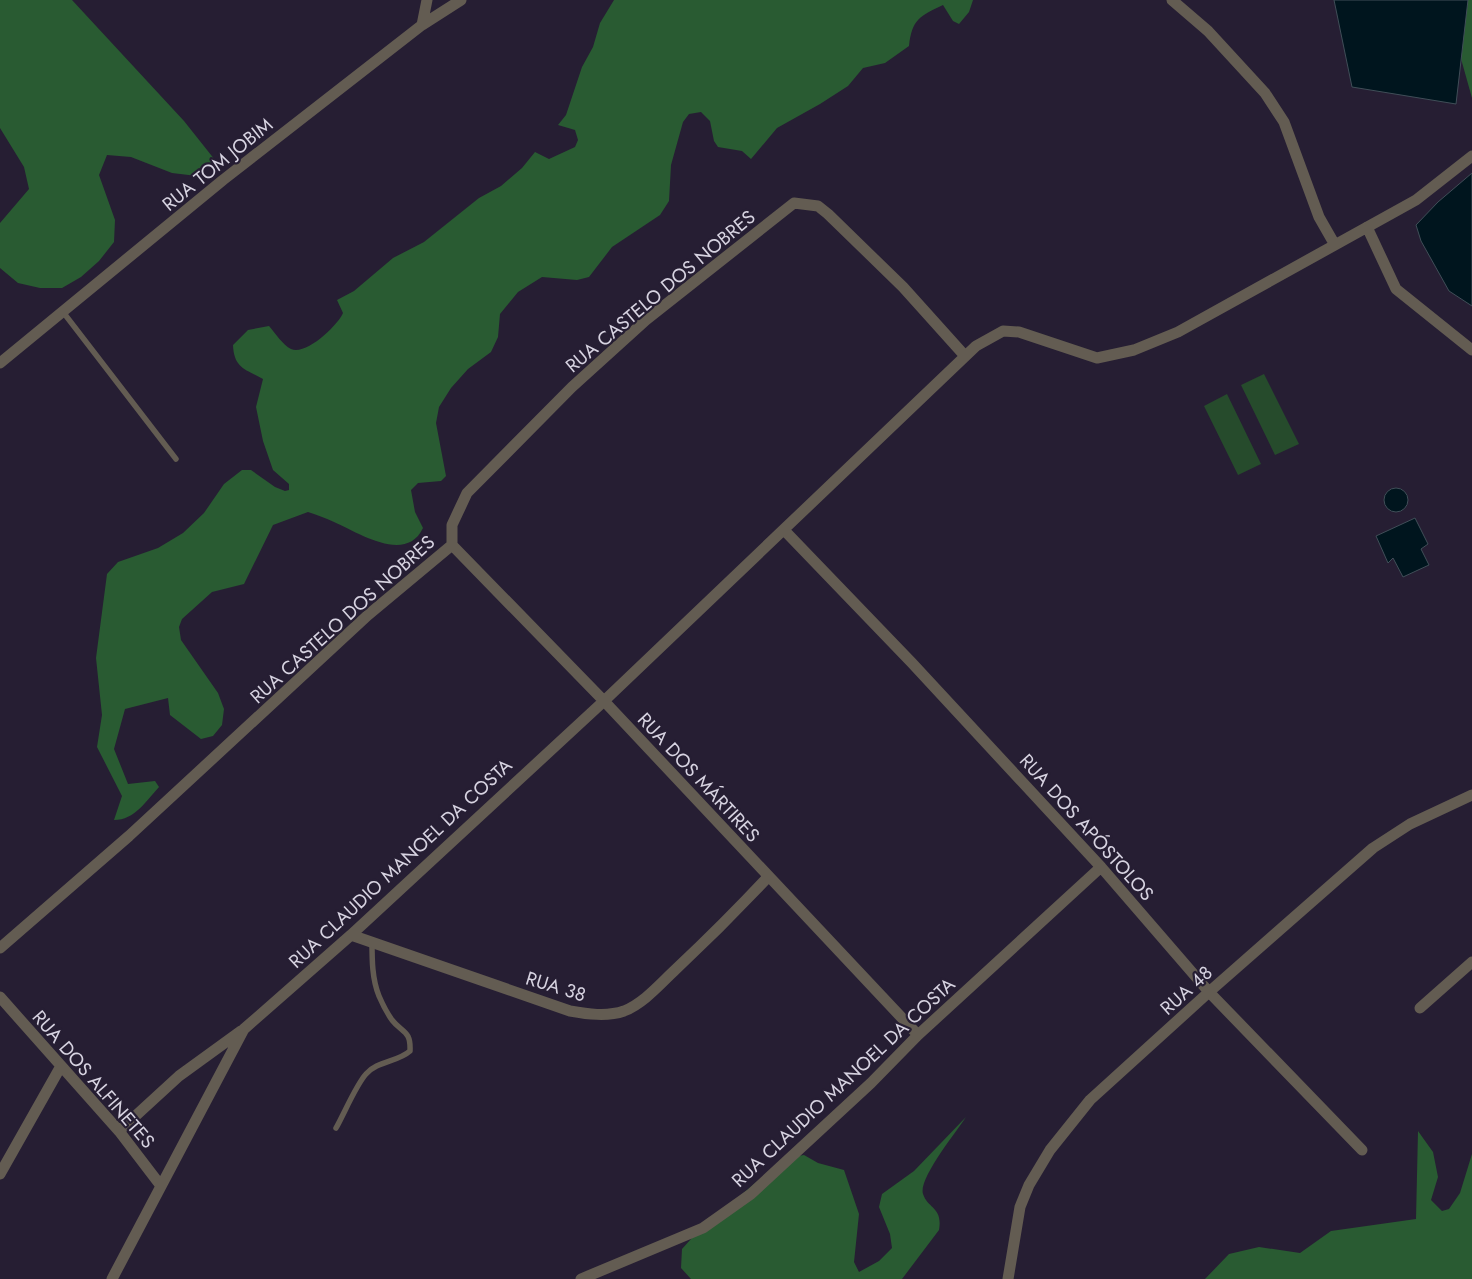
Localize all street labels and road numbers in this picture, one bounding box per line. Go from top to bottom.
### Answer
street label: RUA TOM JOBIM [156,111,278,217]
street label: RUA CASTELO DOS NOBRES [560,204,761,379]
street label: RUA CASTELO DOS NOBRES [244,529,441,710]
street label: RUA DOS MÁRTIRES [631,707,766,848]
street label: RUA DOS APÓSTOLOS [1013,748,1160,907]
street label: RUA CLAUDIO MANOEL DA COSTA [283,752,518,974]
street label: RUA 48 [1154,960,1218,1021]
street label: RUA 38 [522,965,589,1008]
street label: RUA CLAUDIO MANOEL DA COSTA [726,971,961,1193]
street label: RUA DOS ALFINETES [26,1004,161,1154]

